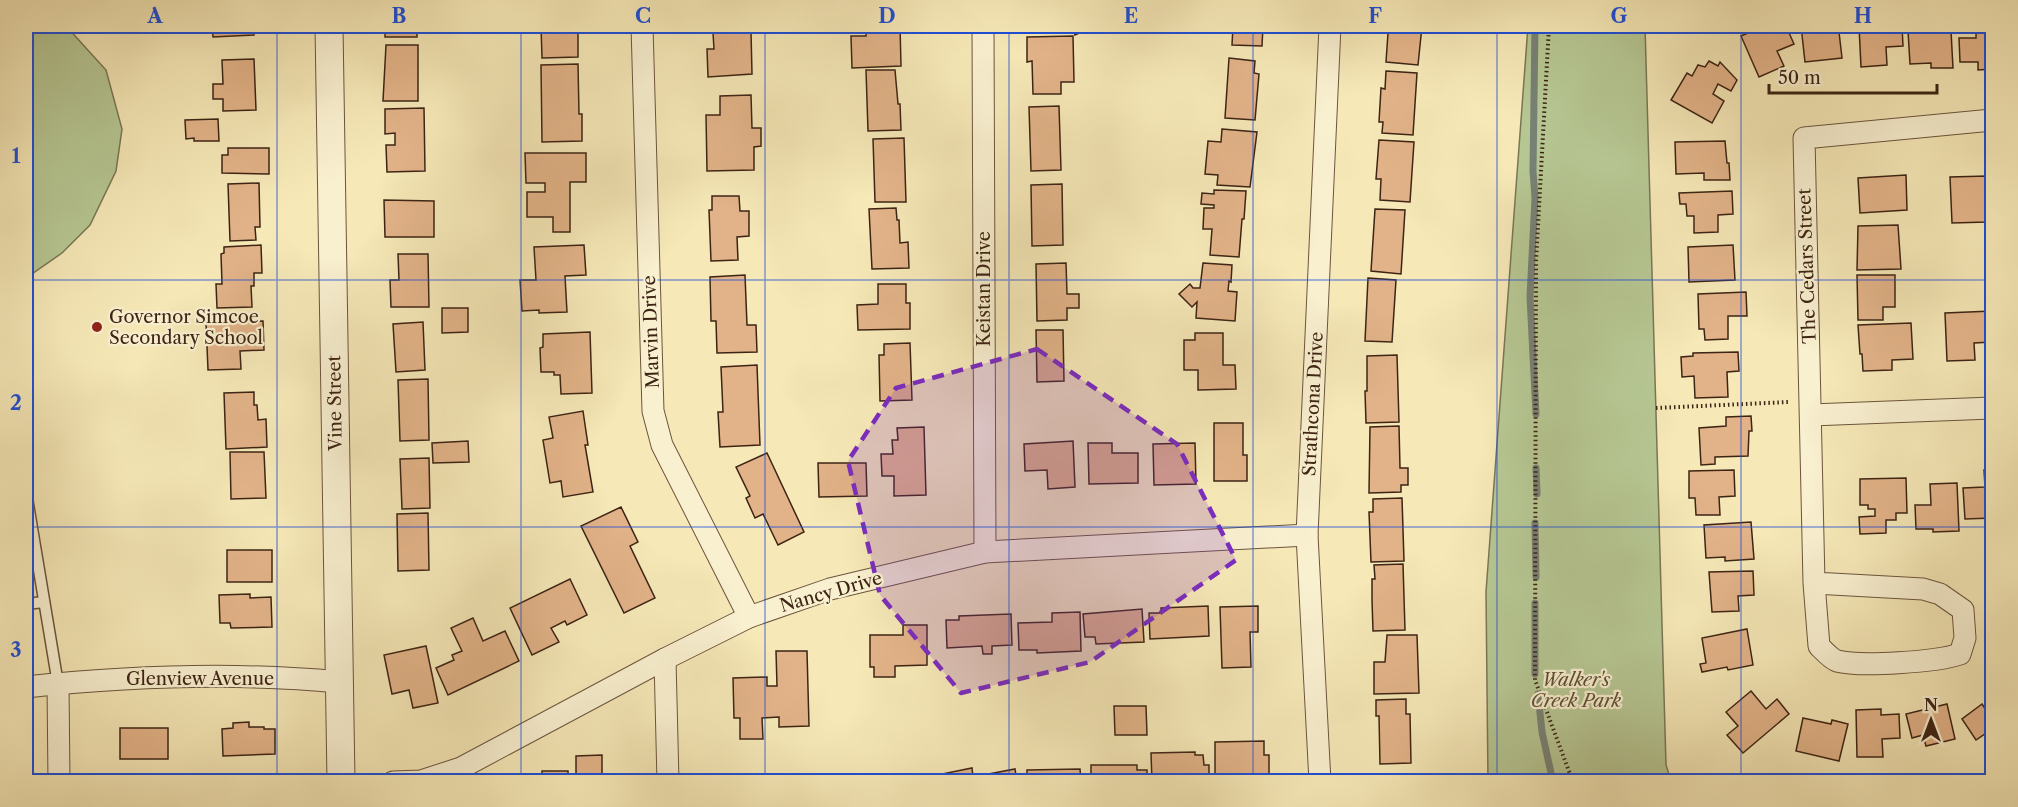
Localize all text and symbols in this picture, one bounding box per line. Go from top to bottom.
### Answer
text: A [146,4,163,28]
text: B [392,4,407,28]
text: C [635,4,651,28]
text: D [878,4,896,28]
text: E [1124,4,1138,28]
text: F [1368,4,1382,28]
text: G [1611,4,1628,28]
text: H [1854,4,1872,28]
scale bar [1769,57,1937,95]
text: 50 m [1778,67,1821,89]
text: 1 [12,144,21,168]
street label: The Cedars Street [1793,187,1821,344]
street label: Keistan Drive [973,231,995,347]
street label: Marvin Drive [638,275,664,389]
place label: Governor Simcoe Secondary School [109,306,263,349]
marker: Governor Simcoe Secondary School [90,320,104,334]
street label: Strathcona Drive [1298,331,1328,477]
street label: Vine Street [323,354,347,452]
text: 2 [10,391,22,415]
street label: Nancy Drive [777,567,885,617]
text: 3 [10,638,22,662]
street label: Glenview Avenue [126,668,274,690]
park label: Walker's Creek Park [1531,669,1622,712]
north arrow [1901,690,1961,750]
text: N [1924,695,1938,715]

